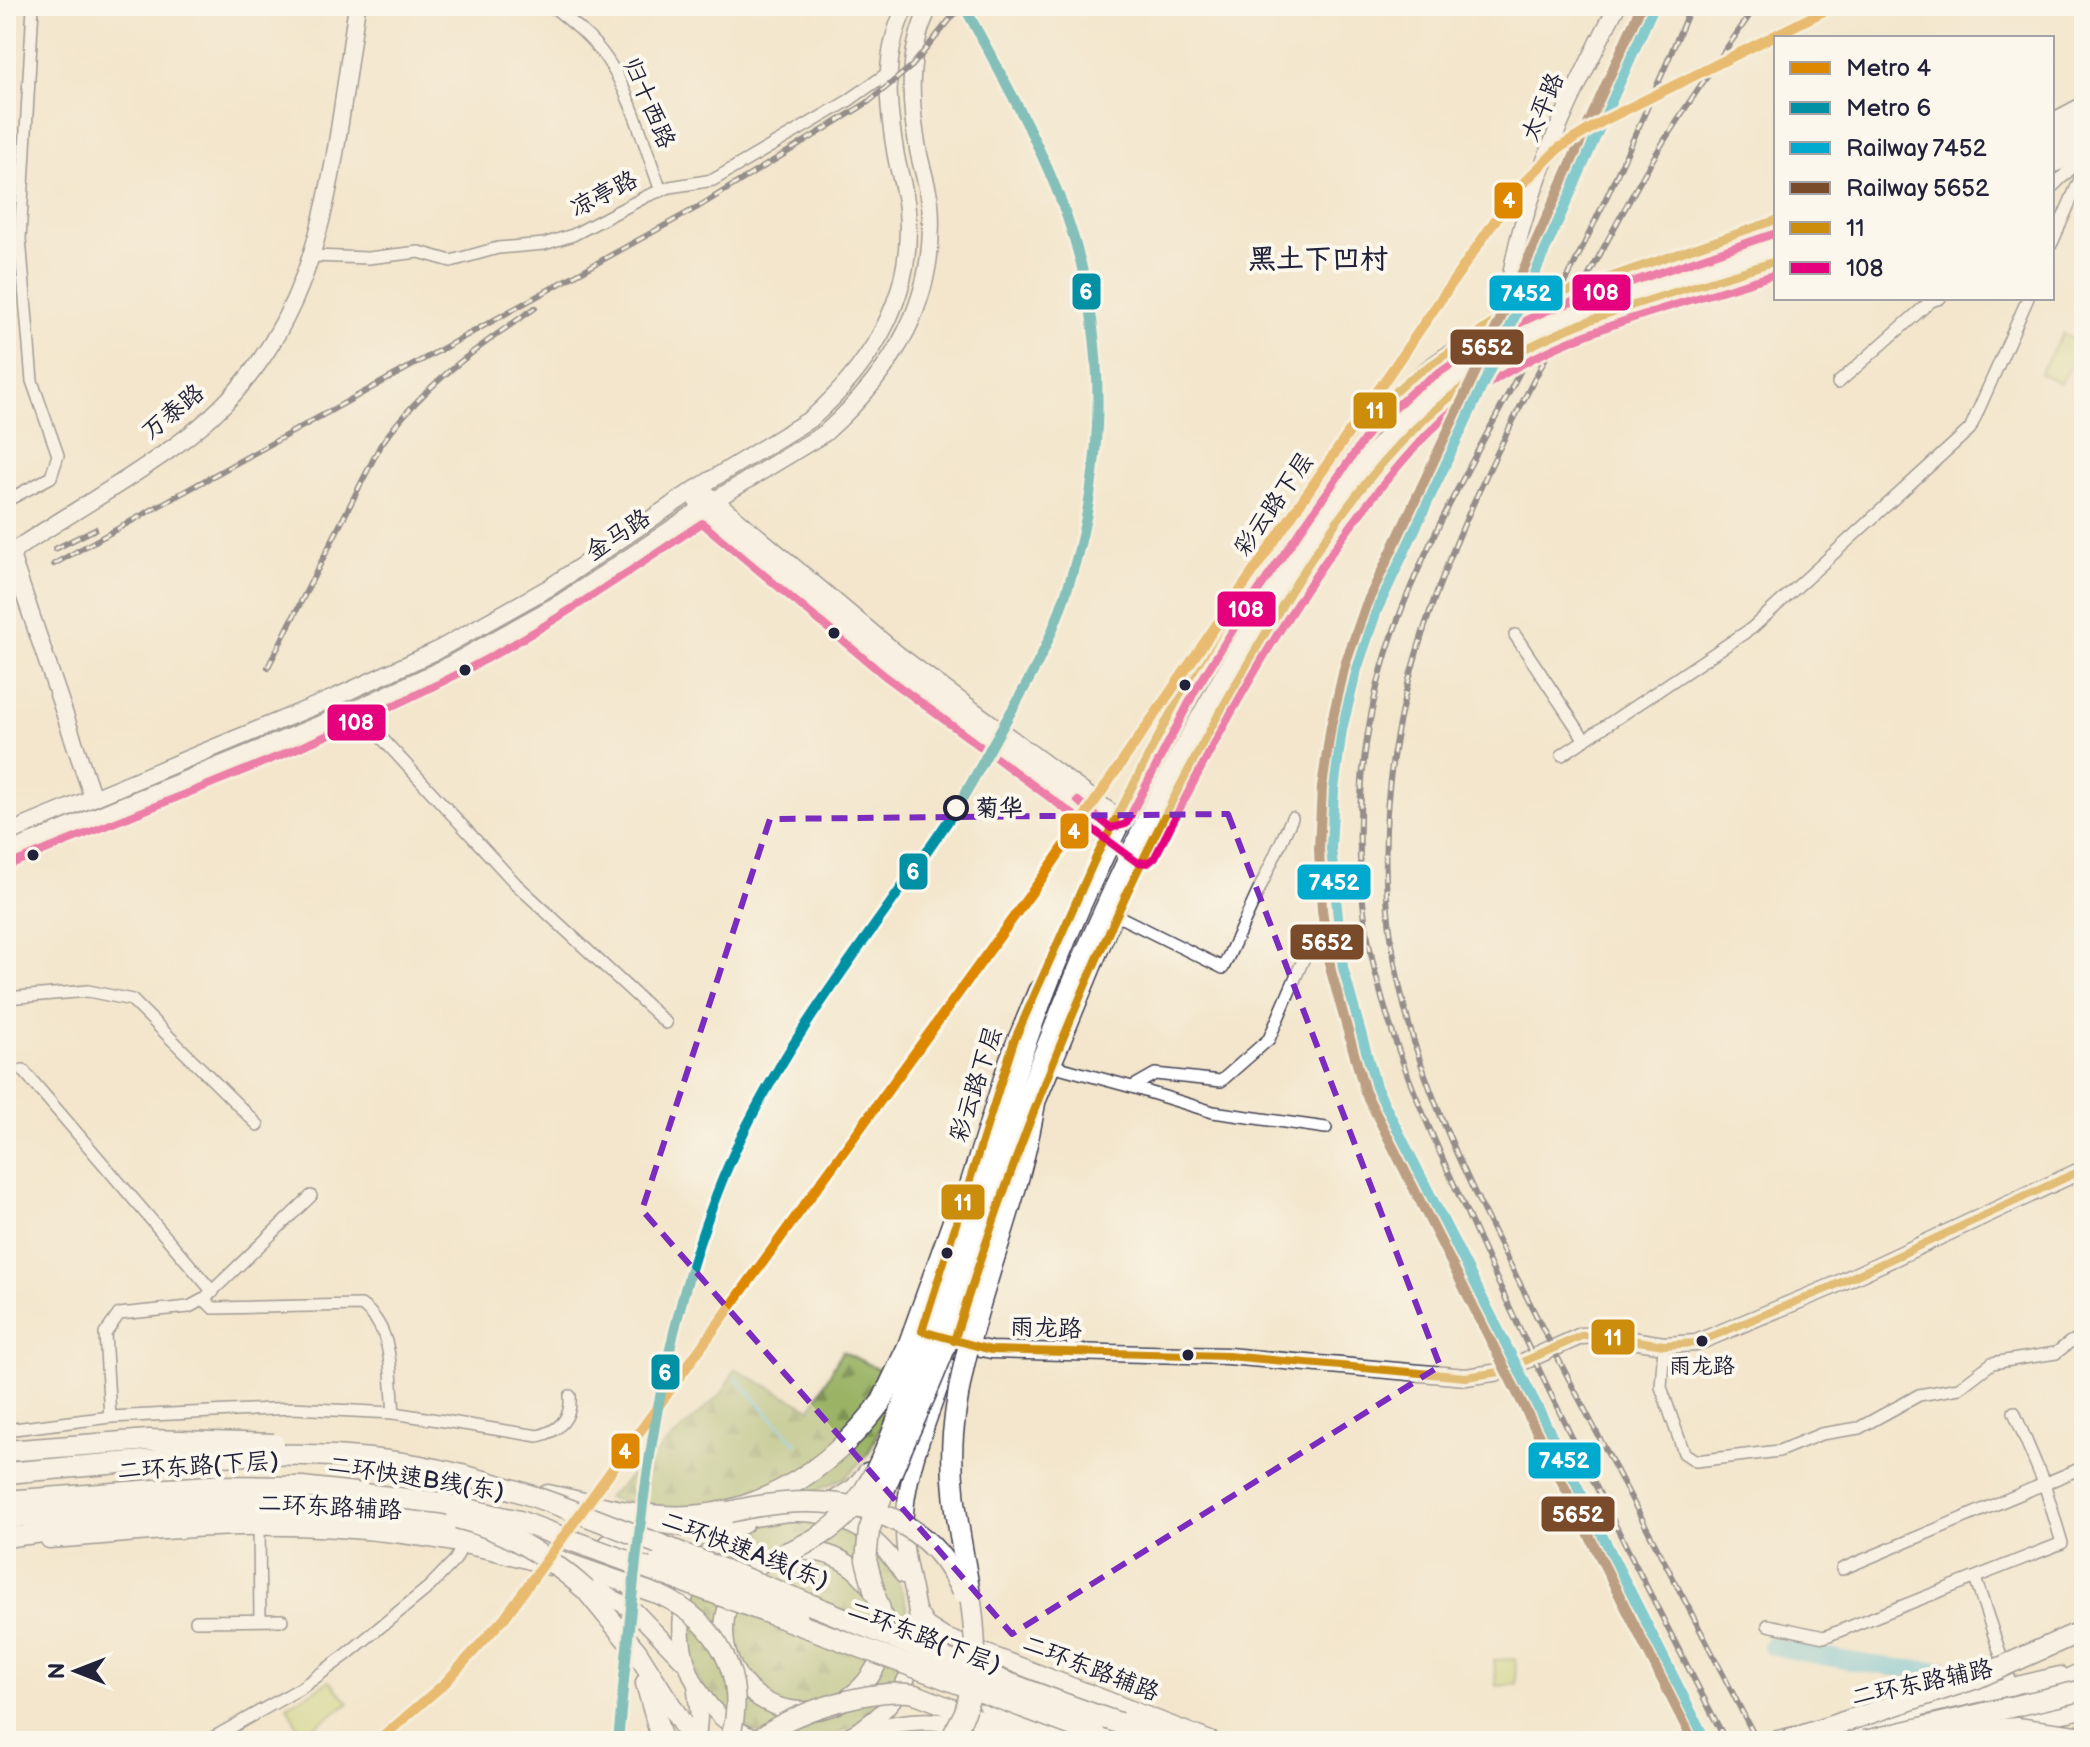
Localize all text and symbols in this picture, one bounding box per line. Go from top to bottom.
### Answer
legend [1774,36,2054,300]
street label: 归十西路 [617,53,681,153]
text: Metro 4 [1846,54,1932,83]
street label: 太平路 [1516,68,1570,146]
text: Metro 6 [1846,94,1931,123]
text: Railway 7452 [1846,134,1987,163]
street label: 凉亭路 [565,165,643,223]
text: Railway 5652 [1846,174,1989,203]
line badge: 4 [1493,181,1524,220]
text: 4 [1503,188,1516,215]
text: 11 [1846,214,1865,243]
district label: 黑土下凹村 [1248,243,1388,276]
text: 108 [1846,254,1883,283]
line badge: 6 [1071,272,1102,311]
line badge: 108 [1571,273,1632,312]
line badge: 7452 [1488,274,1564,312]
text: 6 [1079,279,1093,306]
text: 108 [1583,280,1619,307]
text: 7452 [1501,281,1551,308]
line badge: 5652 [1449,328,1525,366]
text: 5652 [1461,335,1513,362]
street label: 万泰路 [136,378,210,446]
line badge: 11 [1352,391,1398,430]
text: 11 [1366,398,1384,425]
street label: 彩云路下层 [1228,447,1320,561]
street label: 金马路 [580,503,656,567]
line badge: 108 [1216,590,1277,628]
text: 108 [1228,597,1264,624]
unlabelled marker [826,625,842,641]
unlabelled marker [457,662,473,678]
unlabelled marker [1177,677,1193,693]
line badge: 108 [326,703,387,742]
text: 108 [338,710,374,737]
place label: 菊华 [975,794,1023,823]
marker: 菊华 [944,796,968,820]
line badge: 4 [1059,812,1090,850]
text: 4 [1068,819,1081,846]
unlabelled marker [25,847,41,863]
line badge: 6 [898,852,929,891]
text: 6 [906,859,920,886]
line badge: 7452 [1296,863,1372,901]
text: 7452 [1309,870,1359,897]
line badge: 5652 [1289,923,1365,961]
text: 5652 [1301,930,1353,957]
street label: 彩云路下层 [944,1022,1008,1146]
line badge: 11 [940,1183,986,1221]
text: 11 [954,1190,972,1217]
unlabelled marker [939,1245,955,1261]
street label: 雨龙路 [1010,1312,1082,1344]
line badge: 11 [1590,1318,1636,1356]
text: 11 [1604,1325,1622,1352]
marker: 雨龙路 [1694,1333,1710,1349]
unlabelled marker [1180,1347,1196,1363]
line badge: 6 [650,1353,681,1391]
place label: 雨龙路 [1669,1353,1735,1380]
text: 6 [658,1360,672,1387]
line badge: 4 [610,1432,641,1470]
text: 4 [619,1439,632,1466]
line badge: 7452 [1527,1441,1602,1480]
street label: 二环东路(下层) [116,1446,280,1486]
text: 7452 [1539,1448,1589,1475]
street label: 二环快速B线(东) [326,1450,506,1506]
street label: 二环东路辅路 [257,1489,403,1525]
line badge: 5652 [1540,1495,1616,1533]
text: 5652 [1552,1502,1604,1529]
street label: 二环快速A线(东) [658,1505,832,1595]
street label: 二环东路(下层) [843,1595,1005,1679]
street label: 二环东路辅路 [1019,1629,1163,1707]
north arrow [36,1631,116,1711]
street label: 二环东路辅路 [1849,1654,1995,1712]
text: N [44,1663,71,1679]

